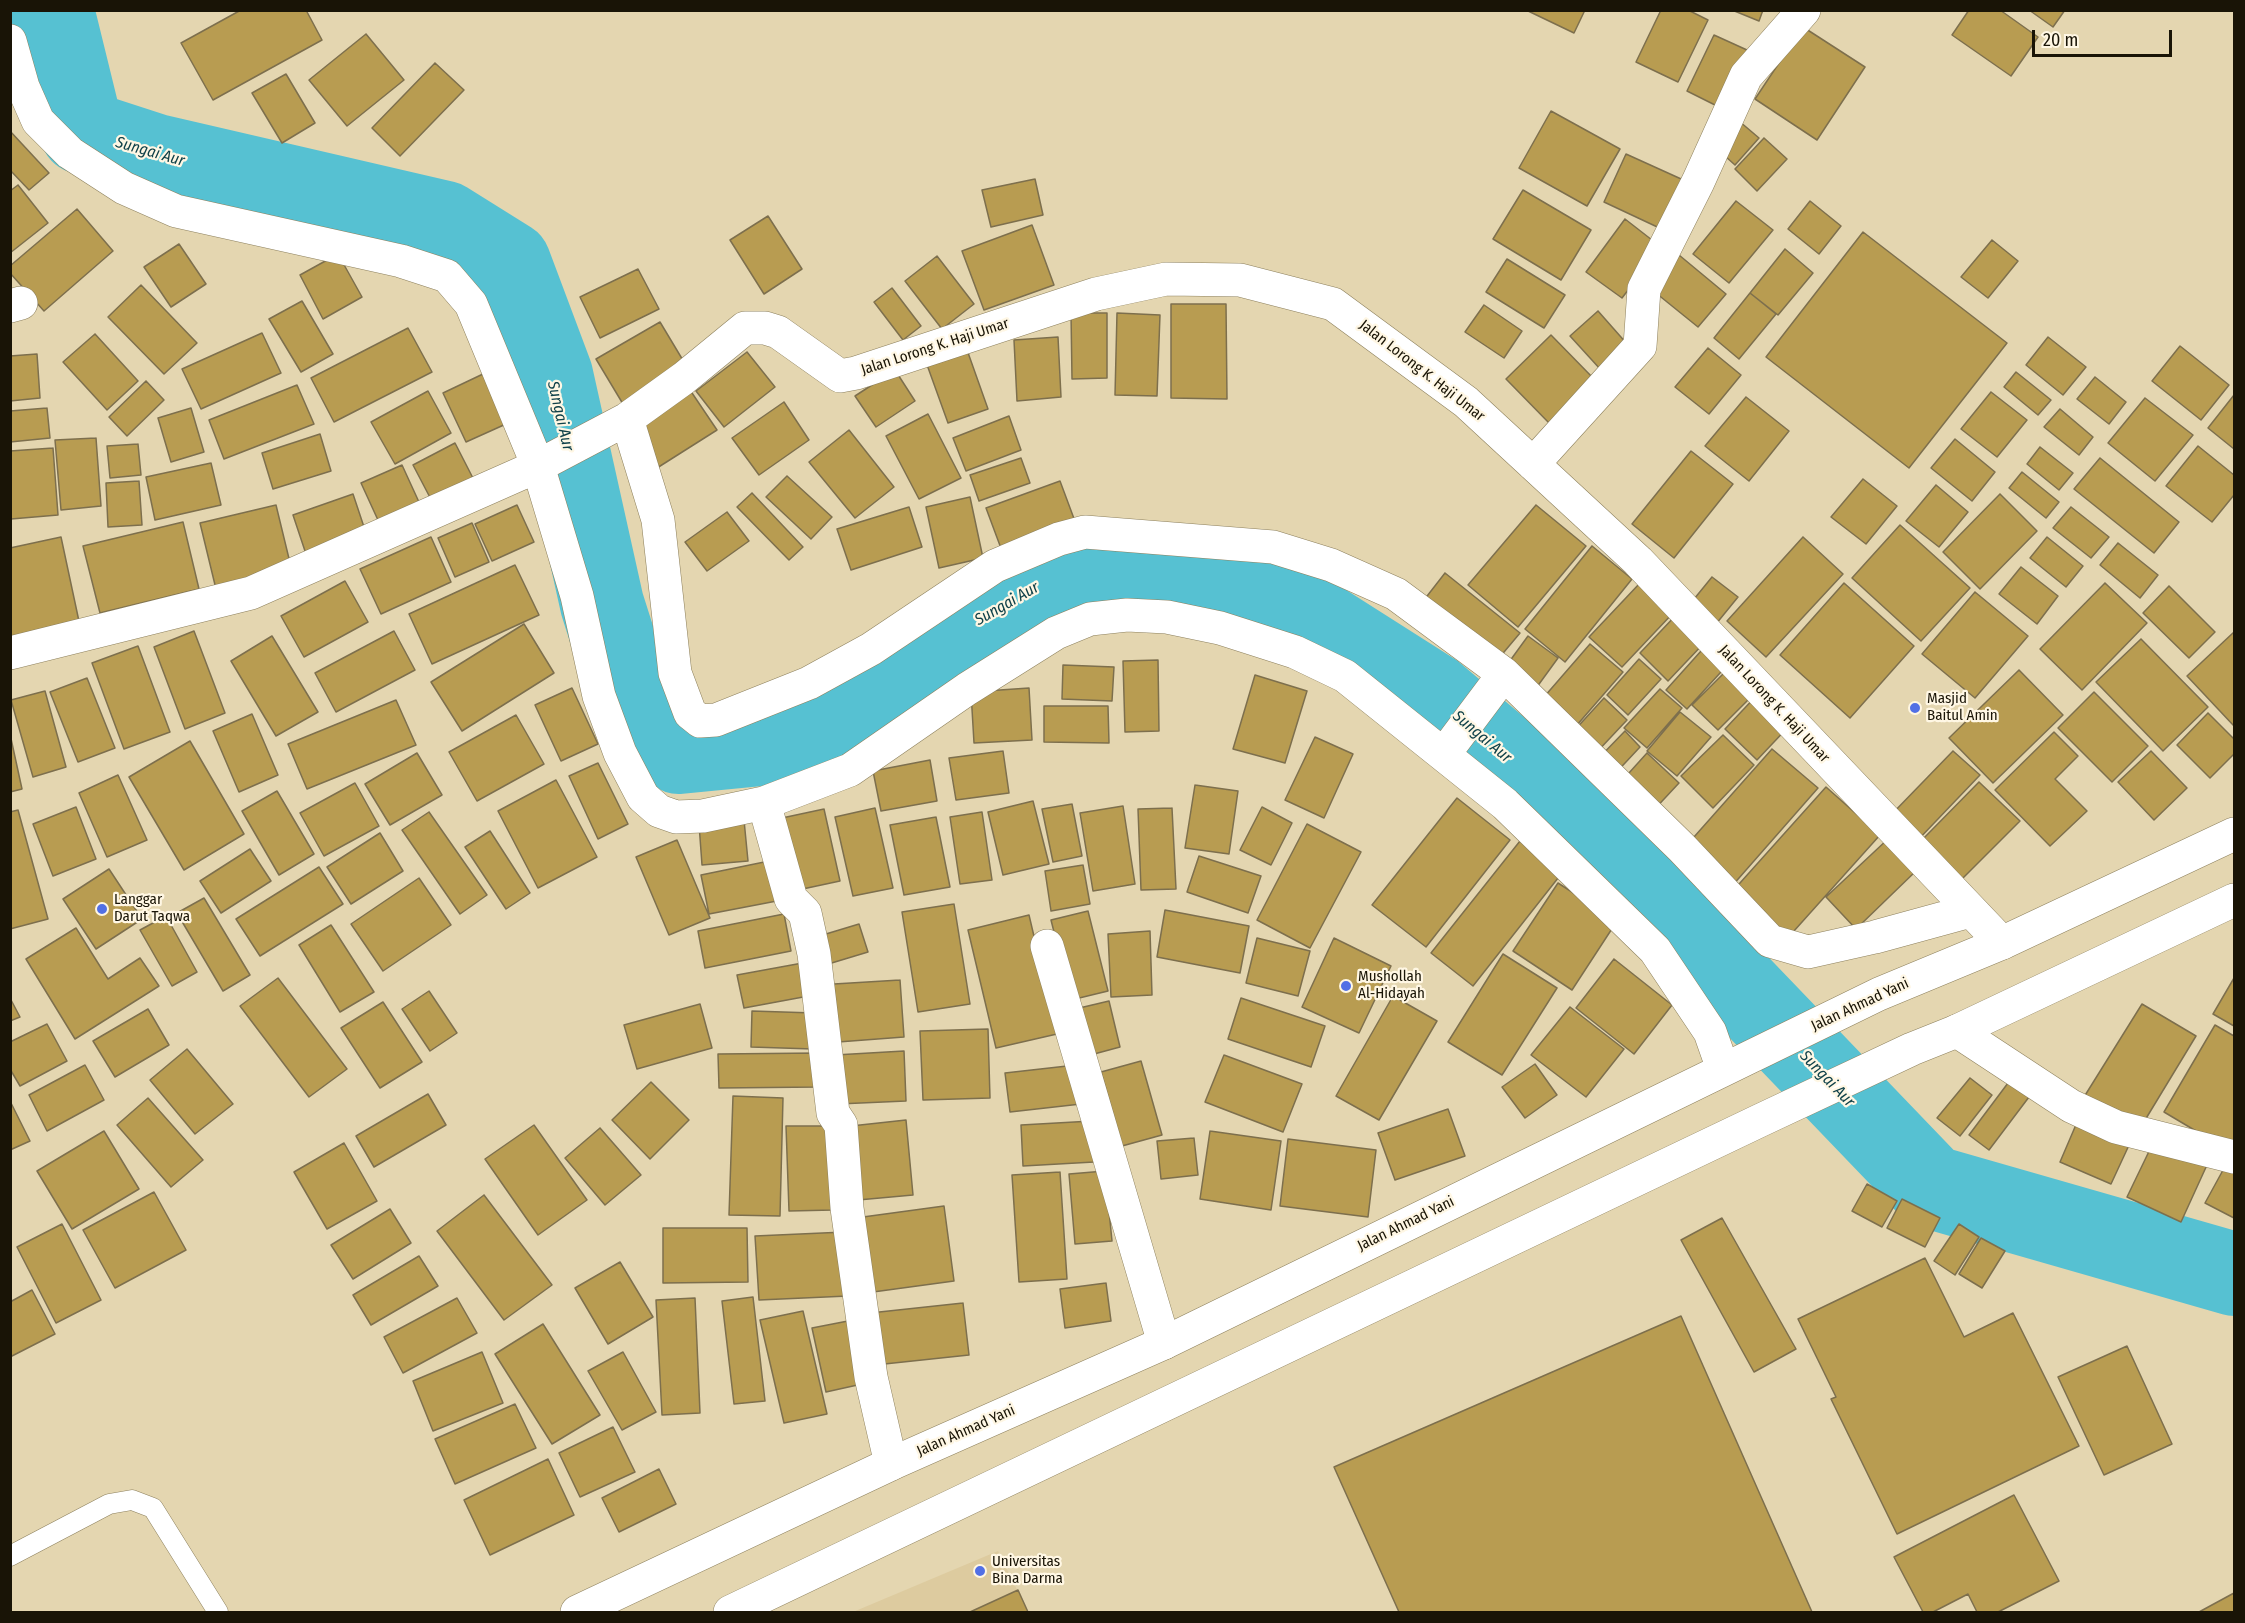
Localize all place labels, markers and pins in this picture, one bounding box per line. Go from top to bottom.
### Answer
place label: Masjid Baitul Amin [1927,690,1998,725]
marker: Masjid Baitul Amin [1908,701,1922,715]
place label: Langgar Darut Taqwa [114,891,190,926]
marker: Langgar Darut Taqwa [95,902,109,916]
place label: Mushollah Al-Hidayah [1358,968,1425,1003]
marker: Mushollah Al-Hidayah [1339,979,1353,993]
place label: Universitas Bina Darma [992,1553,1063,1588]
marker: Universitas Bina Darma [973,1564,987,1578]

